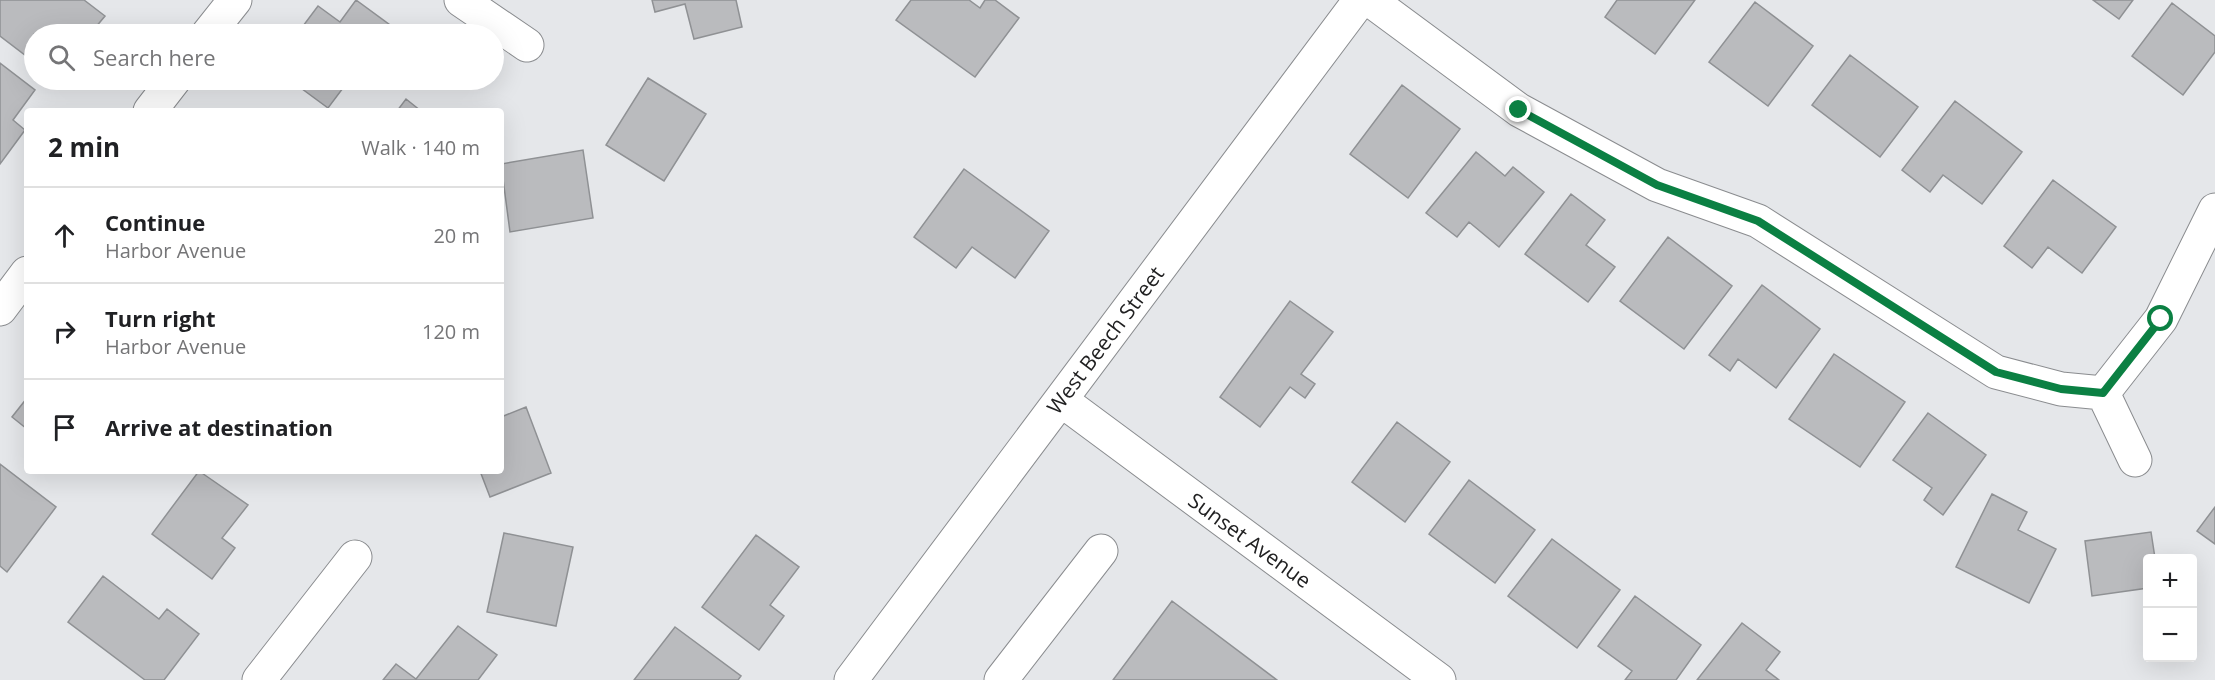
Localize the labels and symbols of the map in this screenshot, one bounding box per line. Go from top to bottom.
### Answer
route end [1505,96,1531,122]
street label: West Beech Street [1040,260,1170,420]
route start [2147,305,2173,331]
street label: Sunset Avenue [1183,486,1317,594]

